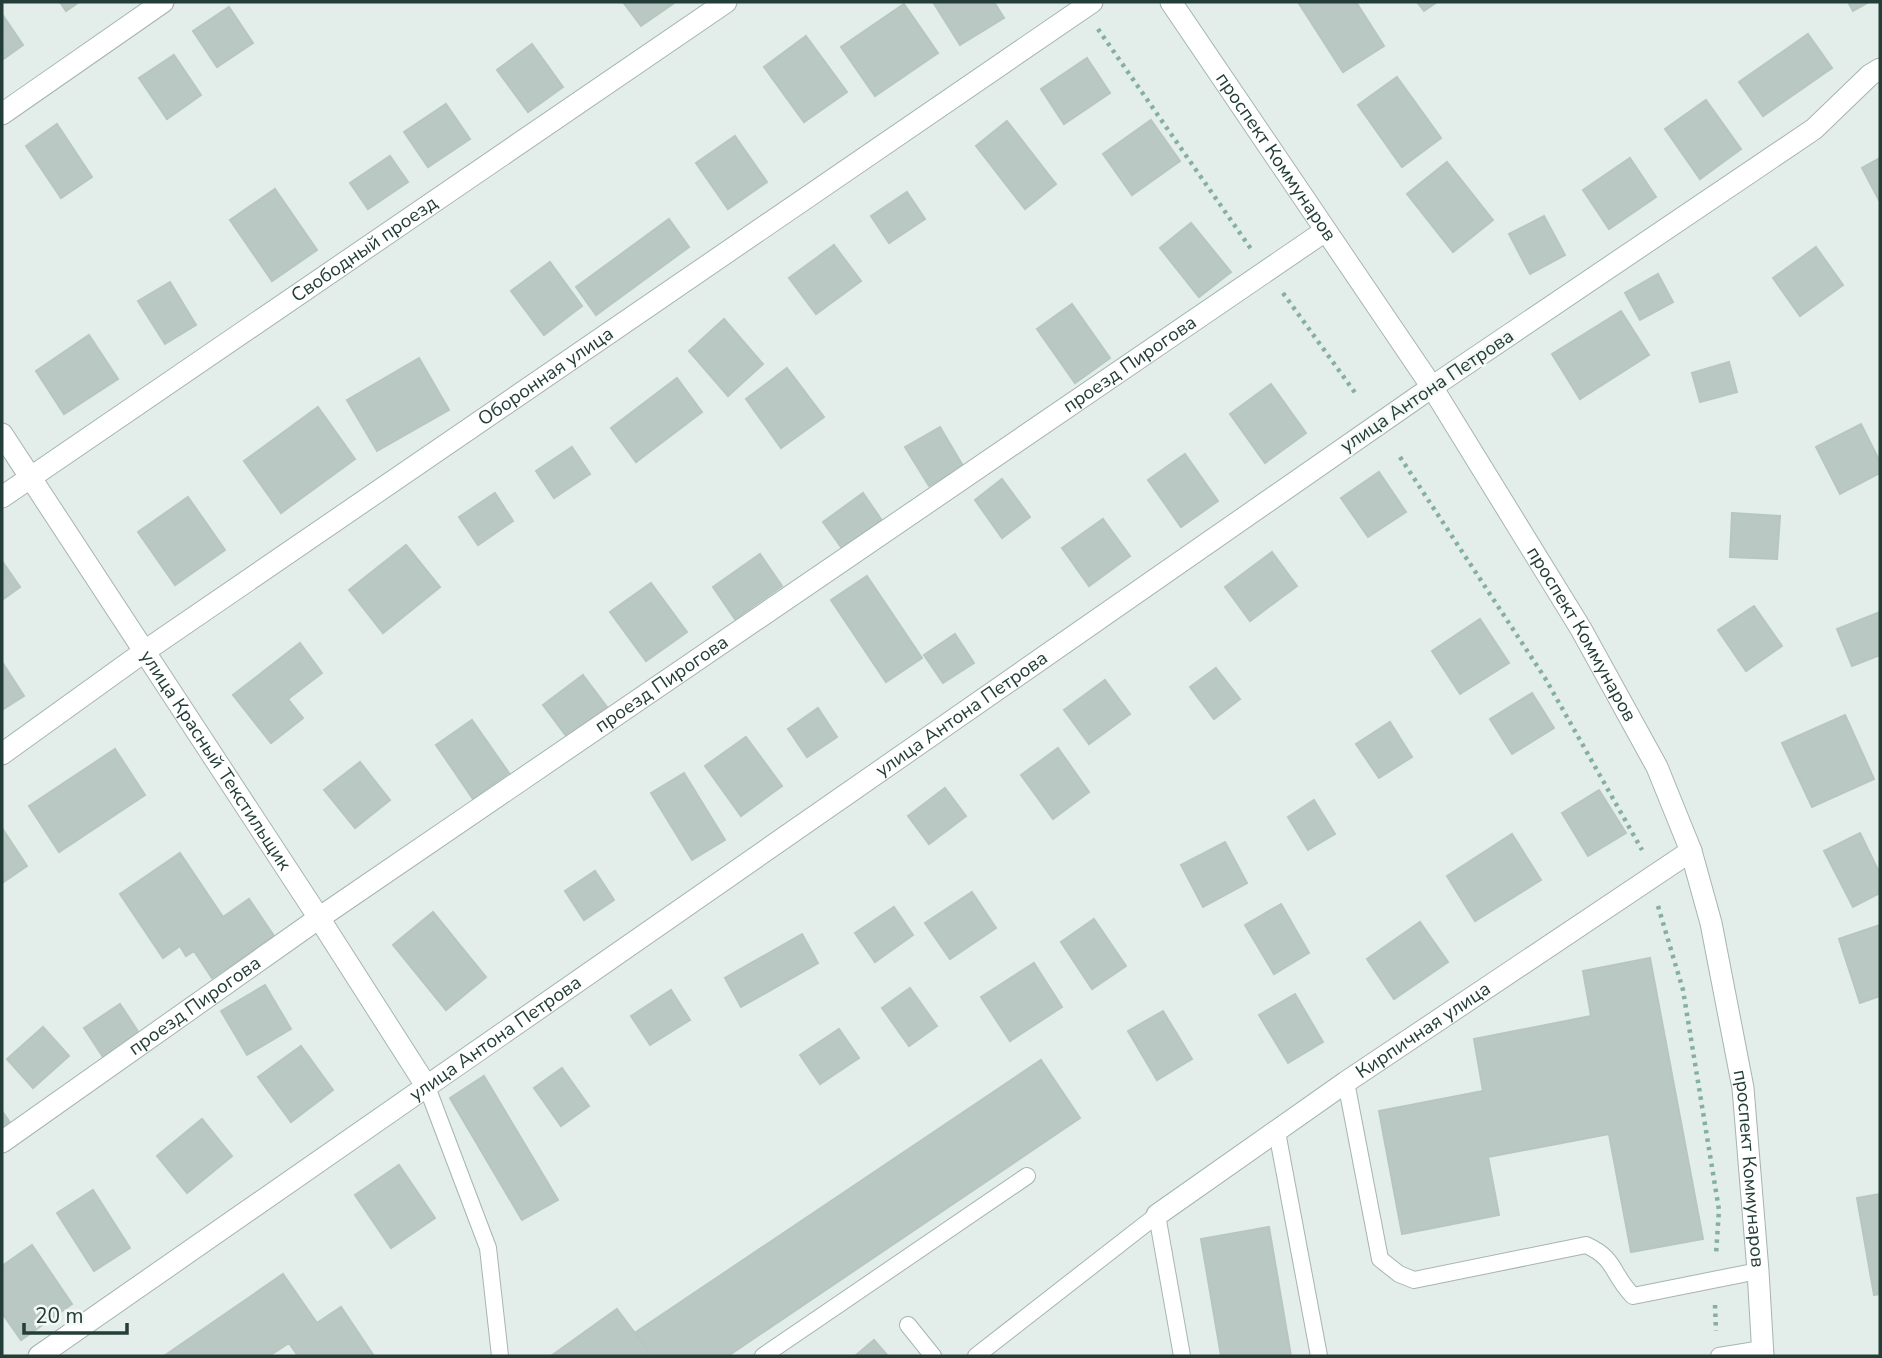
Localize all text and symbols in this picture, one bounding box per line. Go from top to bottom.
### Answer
street label: проспект Коммунаров [1209,67,1342,246]
street label: Свободный проезд [286,190,443,309]
street label: проезд Пирогова [1058,309,1202,419]
street label: Оборонная улица [473,321,619,432]
street label: улица Антона Петрова [1335,323,1519,459]
street label: проспект Коммунаров [1520,542,1643,726]
street label: проезд Пирогова [590,629,734,739]
street label: улица Красный Текстильщик [134,645,297,875]
street label: улица Антона Петрова [870,645,1053,783]
street label: проезд Пирогова [123,950,266,1062]
street label: улица Антона Петрова [404,970,587,1107]
street label: Кирпичная улица [1351,976,1496,1085]
street label: проспект Коммунаров [1727,1067,1771,1268]
scale bar [24,1292,128,1336]
text: 20 m [35,1302,84,1330]

